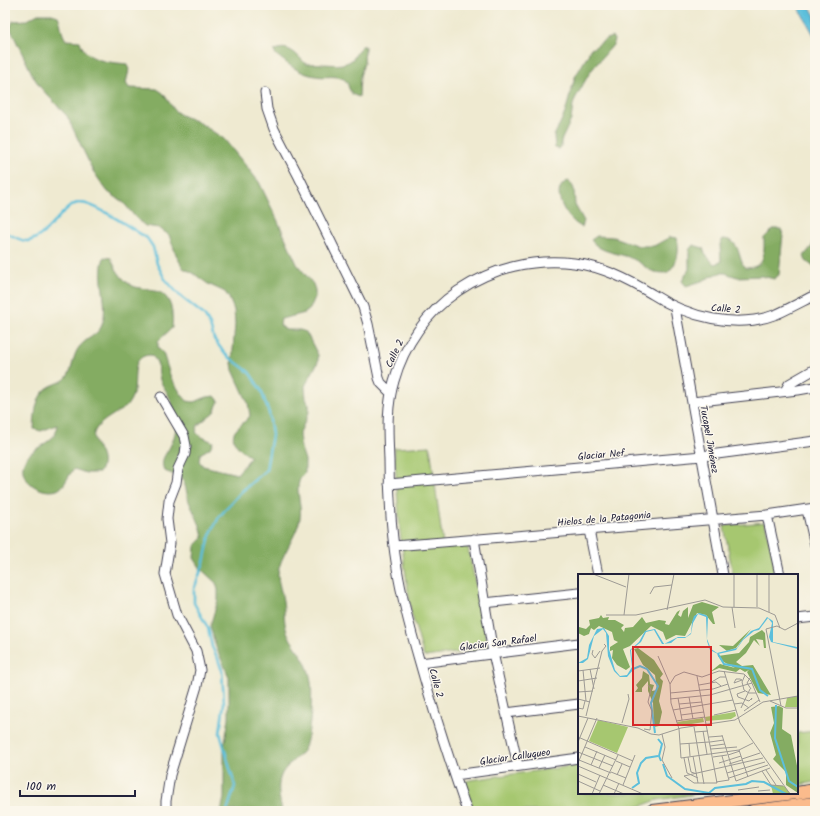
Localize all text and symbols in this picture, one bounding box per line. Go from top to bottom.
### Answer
street label: Calle 2 [710,300,742,318]
street label: Calle 2 [381,336,409,370]
street label: Tucapel Jiménez [695,404,723,475]
street label: Glaciar Nef [577,445,626,465]
street label: Hielos de la Patagonia [557,507,652,531]
inset map [578,574,798,794]
street label: Glaciar San Rafael [459,630,538,656]
street label: Calle 2 [424,667,448,700]
street label: Glaciar Calluqueo [479,744,552,770]
scale bar [20,772,135,798]
text: 100 m [26,777,57,796]

